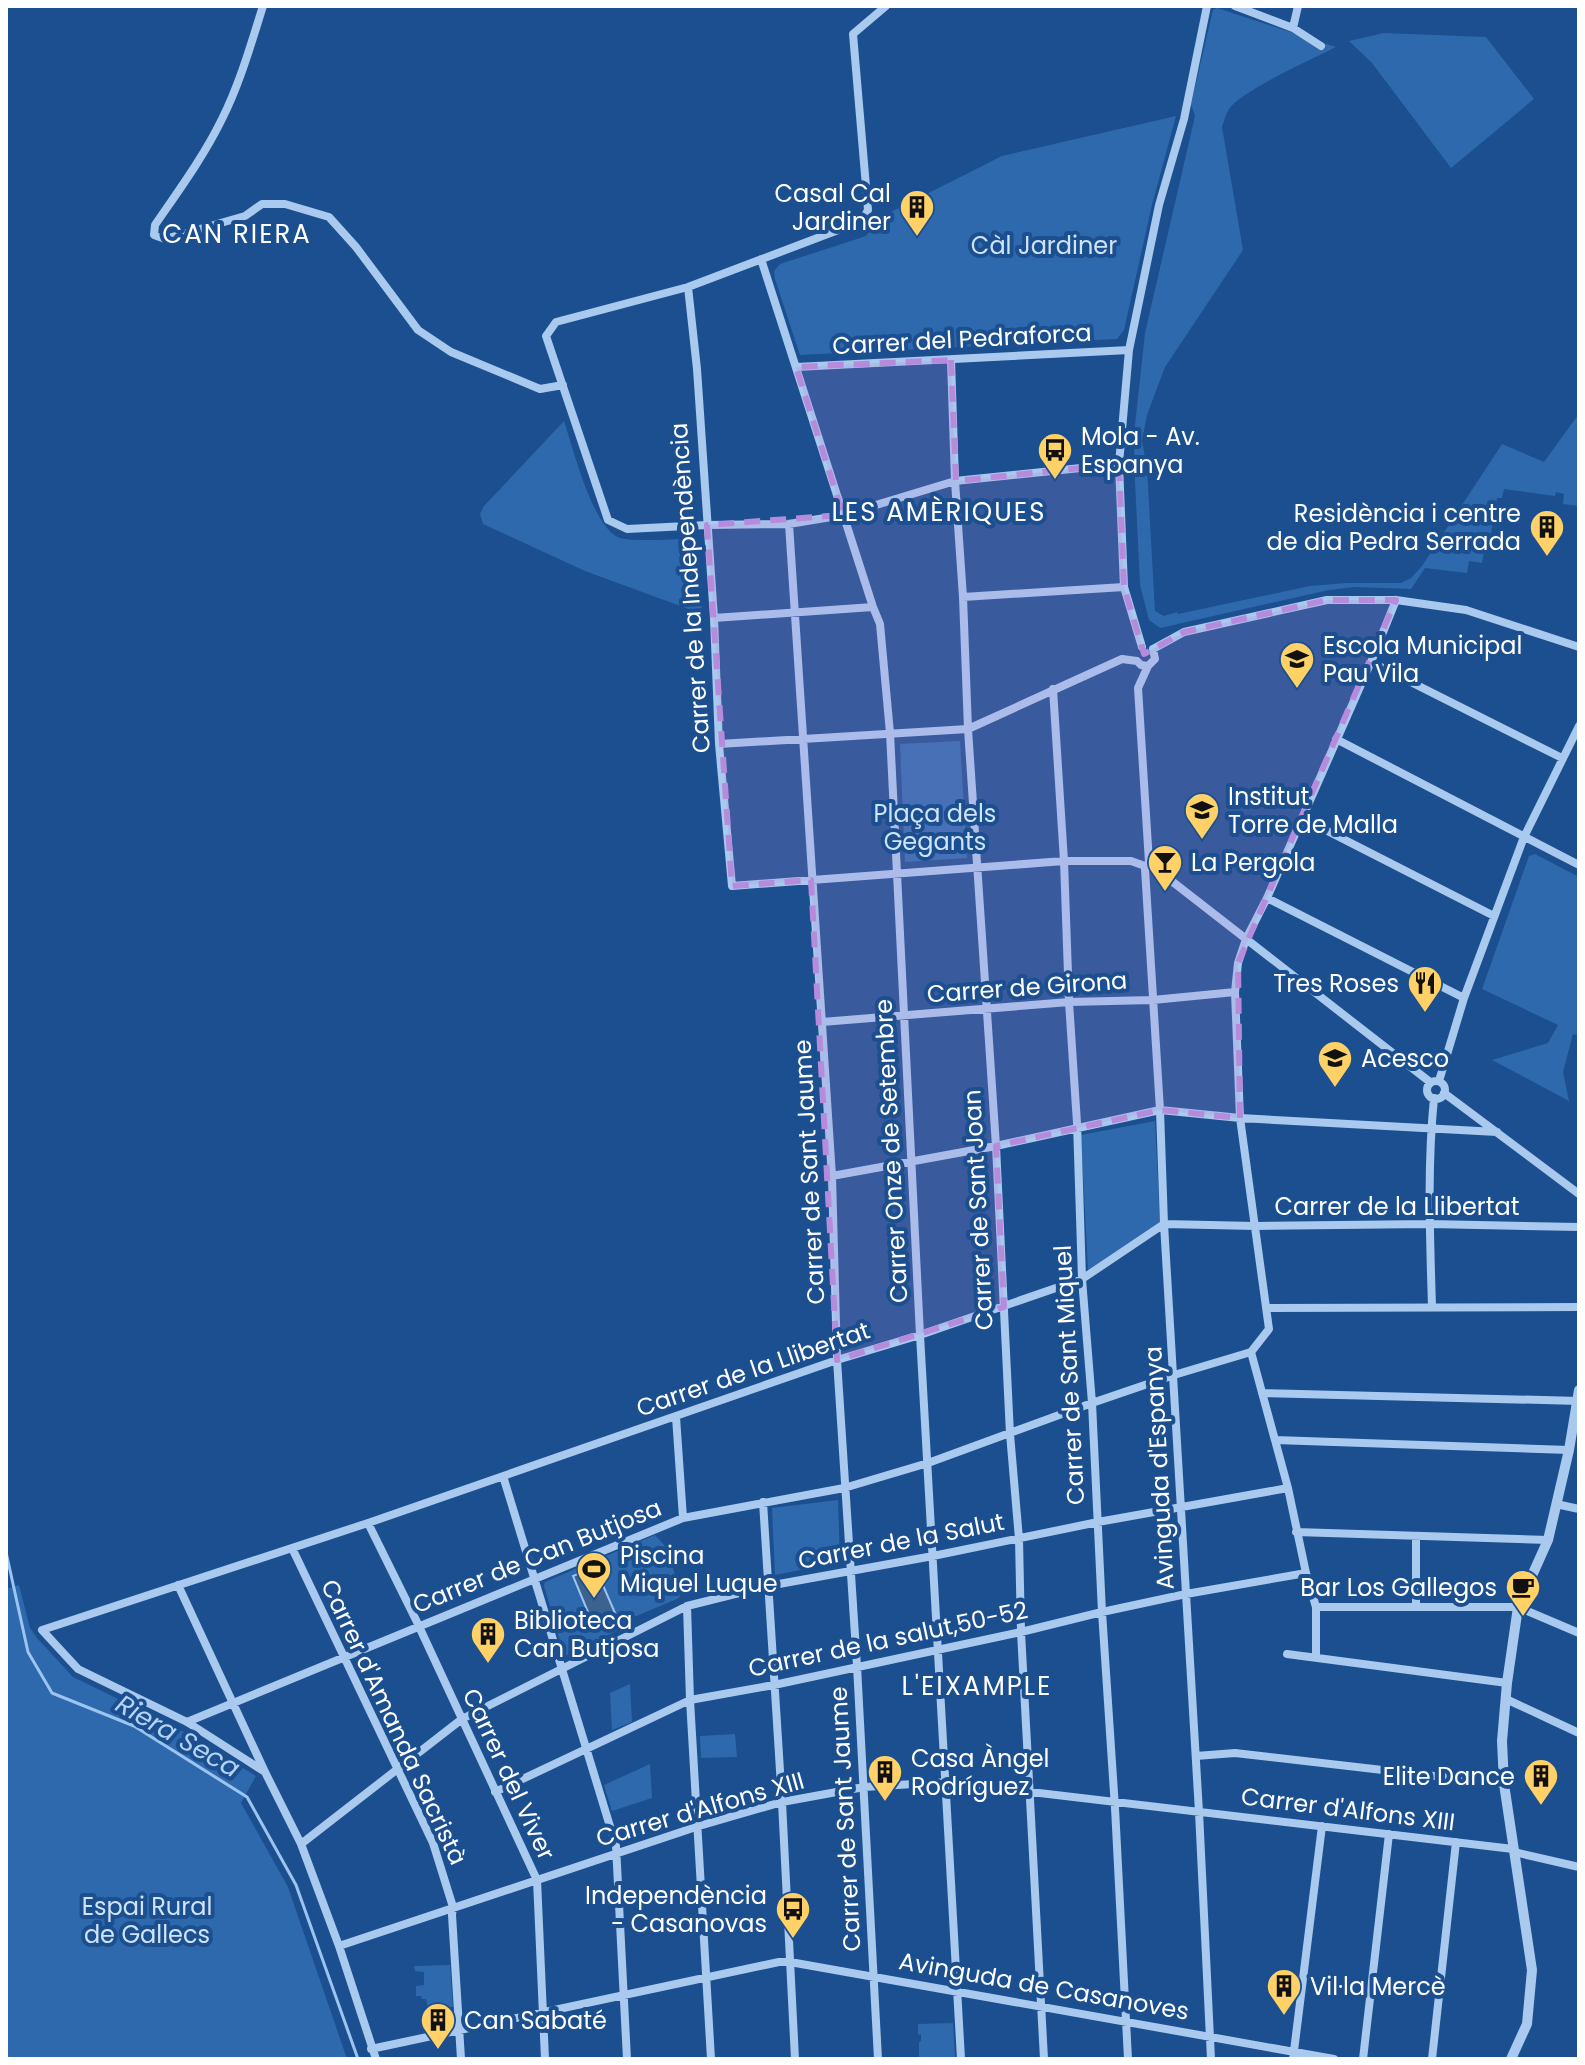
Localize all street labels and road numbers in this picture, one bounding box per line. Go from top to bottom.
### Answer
street label: Carrer del Pedraforca [832,316,1092,362]
street label: Carrer de la Independència [662,422,718,754]
street label: Carrer de Girona [926,964,1128,1010]
street label: Carrer Onze de Setembre [867,998,915,1304]
street label: Carrer de Sant Jaume [786,1039,832,1305]
street label: Carrer de Sant Joan [955,1089,1001,1331]
street label: Carrer de la Llibertat [1275,1190,1519,1223]
street label: Carrer de Sant Miquel [1046,1244,1092,1506]
street label: Carrer de la Llibertat [632,1314,874,1424]
street label: Avinguda d'Espanya [1136,1345,1182,1591]
street label: Carrer de Can Butjosa [408,1491,666,1621]
street label: Carrer de la Salut [795,1505,1007,1577]
street label: Carrer d'Amanda Sacristà [313,1574,475,1870]
street label: Carrer de la salut,50-52 [745,1593,1031,1685]
street label: Carrer del Viver [455,1683,563,1865]
street label: Carrer de Sant Jaume [822,1686,868,1952]
street label: Carrer d'Alfons XIII [592,1763,808,1855]
street label: Carrer d'Alfons XIII [1239,1780,1457,1838]
street label: Avinguda de Casanoves [896,1944,1192,2028]

